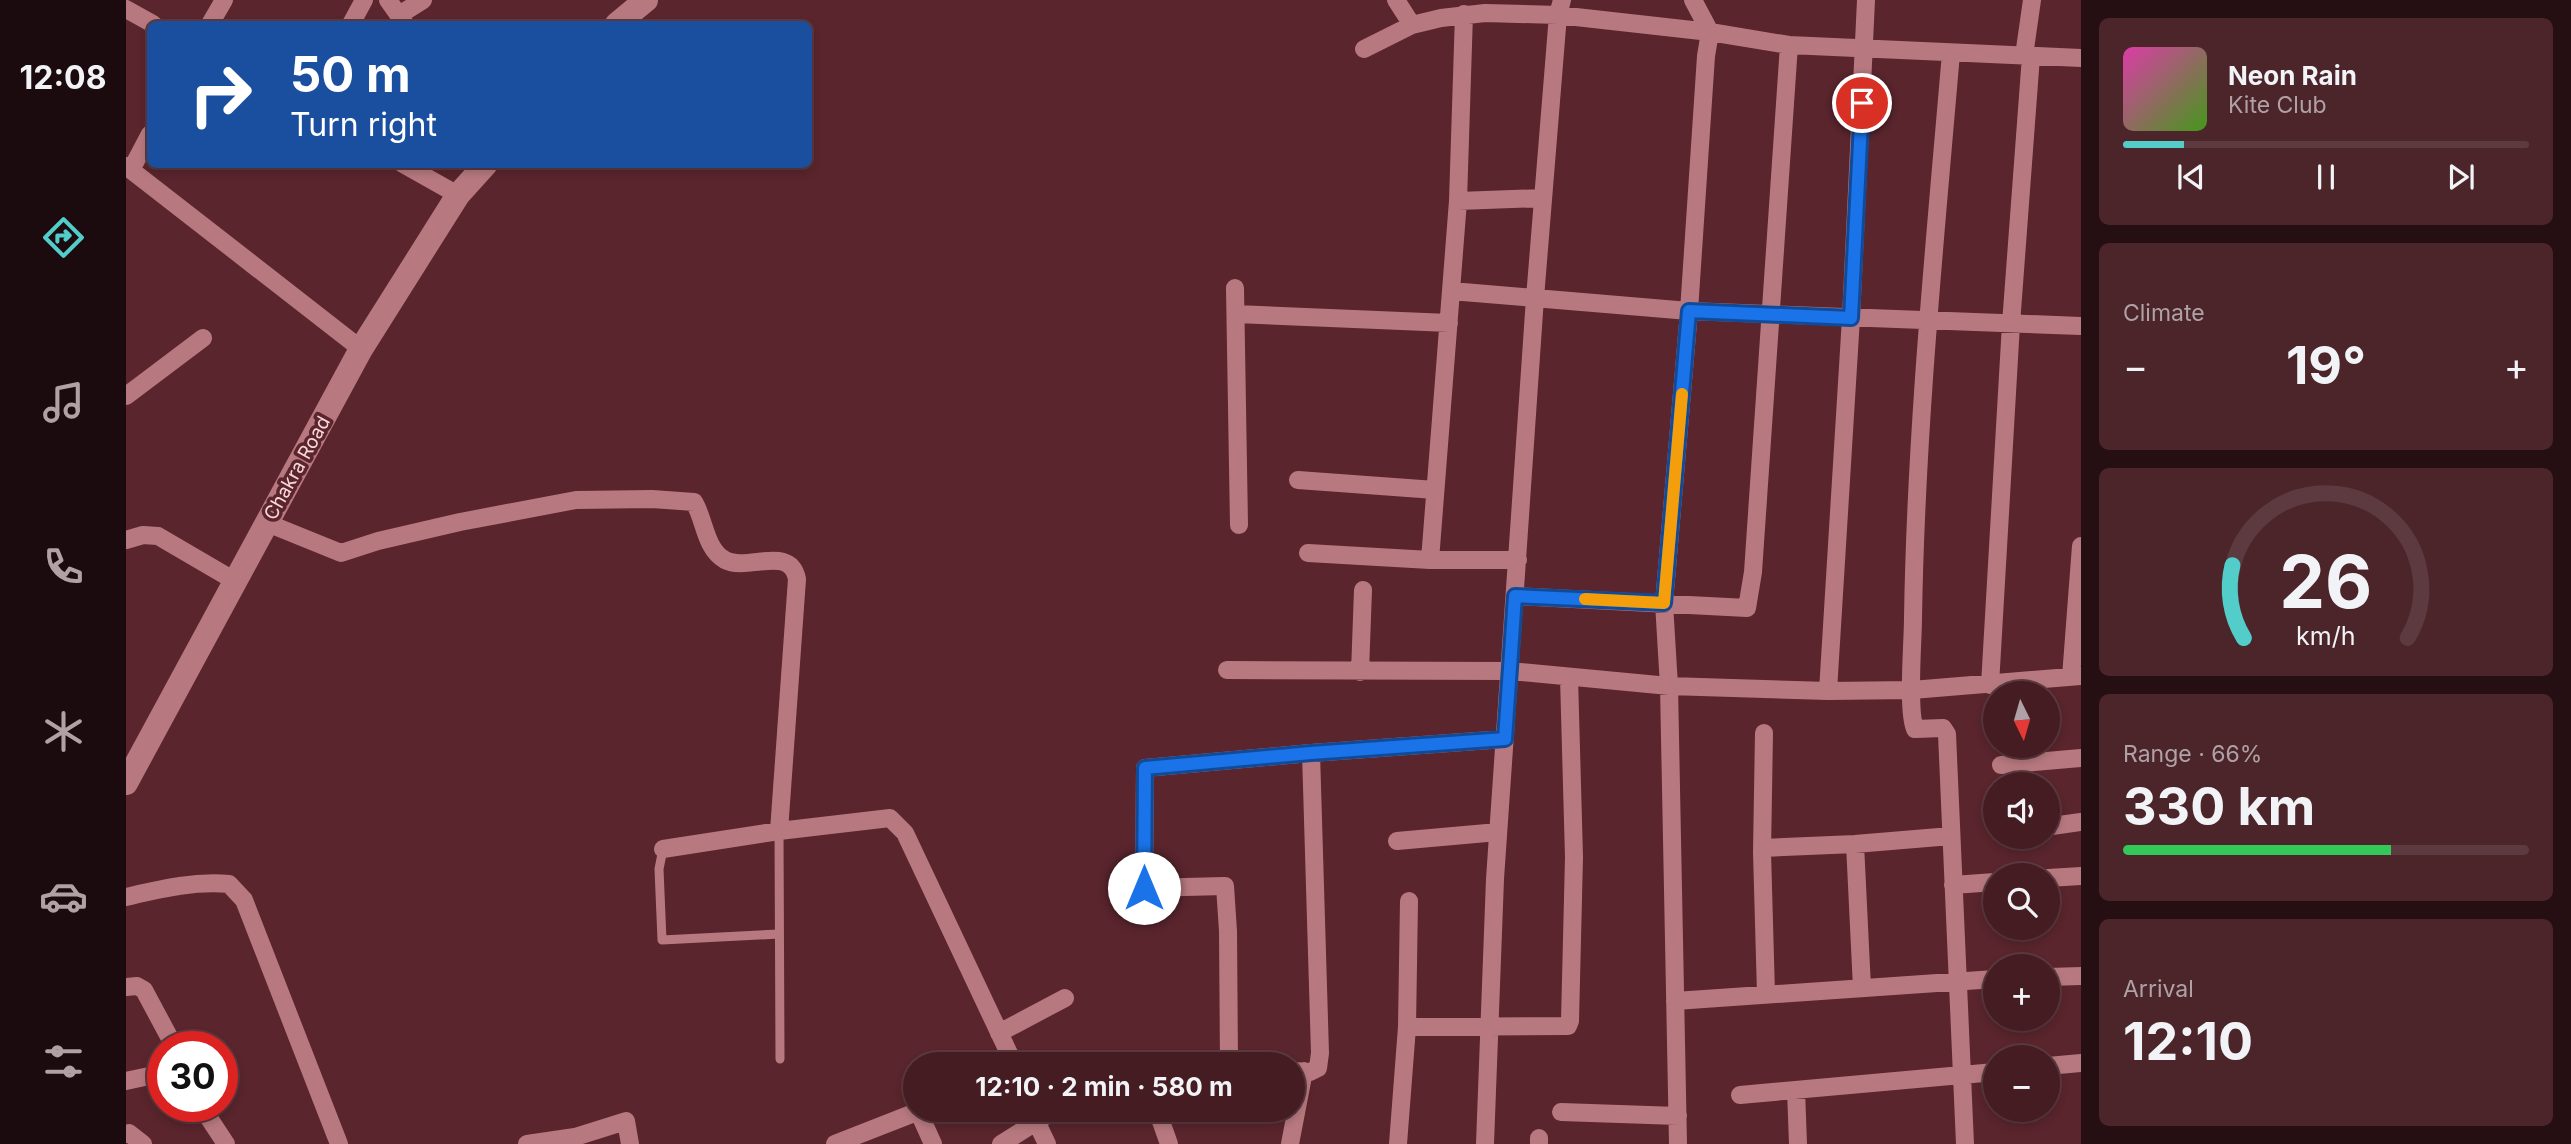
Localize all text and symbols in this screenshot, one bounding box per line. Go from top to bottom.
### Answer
text: 50 m [290,45,411,104]
icon: right [175,49,266,140]
text: 12:08 [19,58,107,97]
text: Neon Rain [2228,60,2357,91]
pin [1832,73,1892,133]
icon: arrive [1843,84,1881,122]
text: Kite Club [2228,91,2327,119]
text: Turn right [290,105,437,144]
icon: previous [2172,158,2210,196]
icon: pause [2307,158,2345,196]
icon: next [2442,158,2480,196]
icon: directions [39,213,88,262]
text: Climate [2123,299,2205,327]
text: 19° [2286,334,2366,397]
text: − [2123,343,2148,389]
text: + [2504,343,2529,389]
icon: music [39,378,88,427]
street label: Chakra Road [259,412,335,524]
text: 26 [2279,537,2373,626]
icon: phone [39,542,88,591]
text: km/h [2296,621,2356,651]
north arrow [1983,681,2060,758]
map controls [1983,681,2060,1122]
icon: climate [39,707,88,756]
text: Range · 66% [2123,740,2262,768]
button: sound [1983,772,2060,849]
text: 330 km [2123,775,2315,838]
position arrow [1107,851,1181,925]
button: search [1983,863,2060,940]
icon: car [39,872,88,921]
button: + [1983,954,2060,1031]
text: Arrival [2123,975,2194,1003]
text: 12:10 [2123,1010,2253,1073]
speed limit sign: 30 [147,1031,238,1122]
icon: filters [39,1037,88,1086]
button: − [1983,1045,2060,1122]
text: 12:10 · 2 min · 580 m [975,1071,1233,1102]

